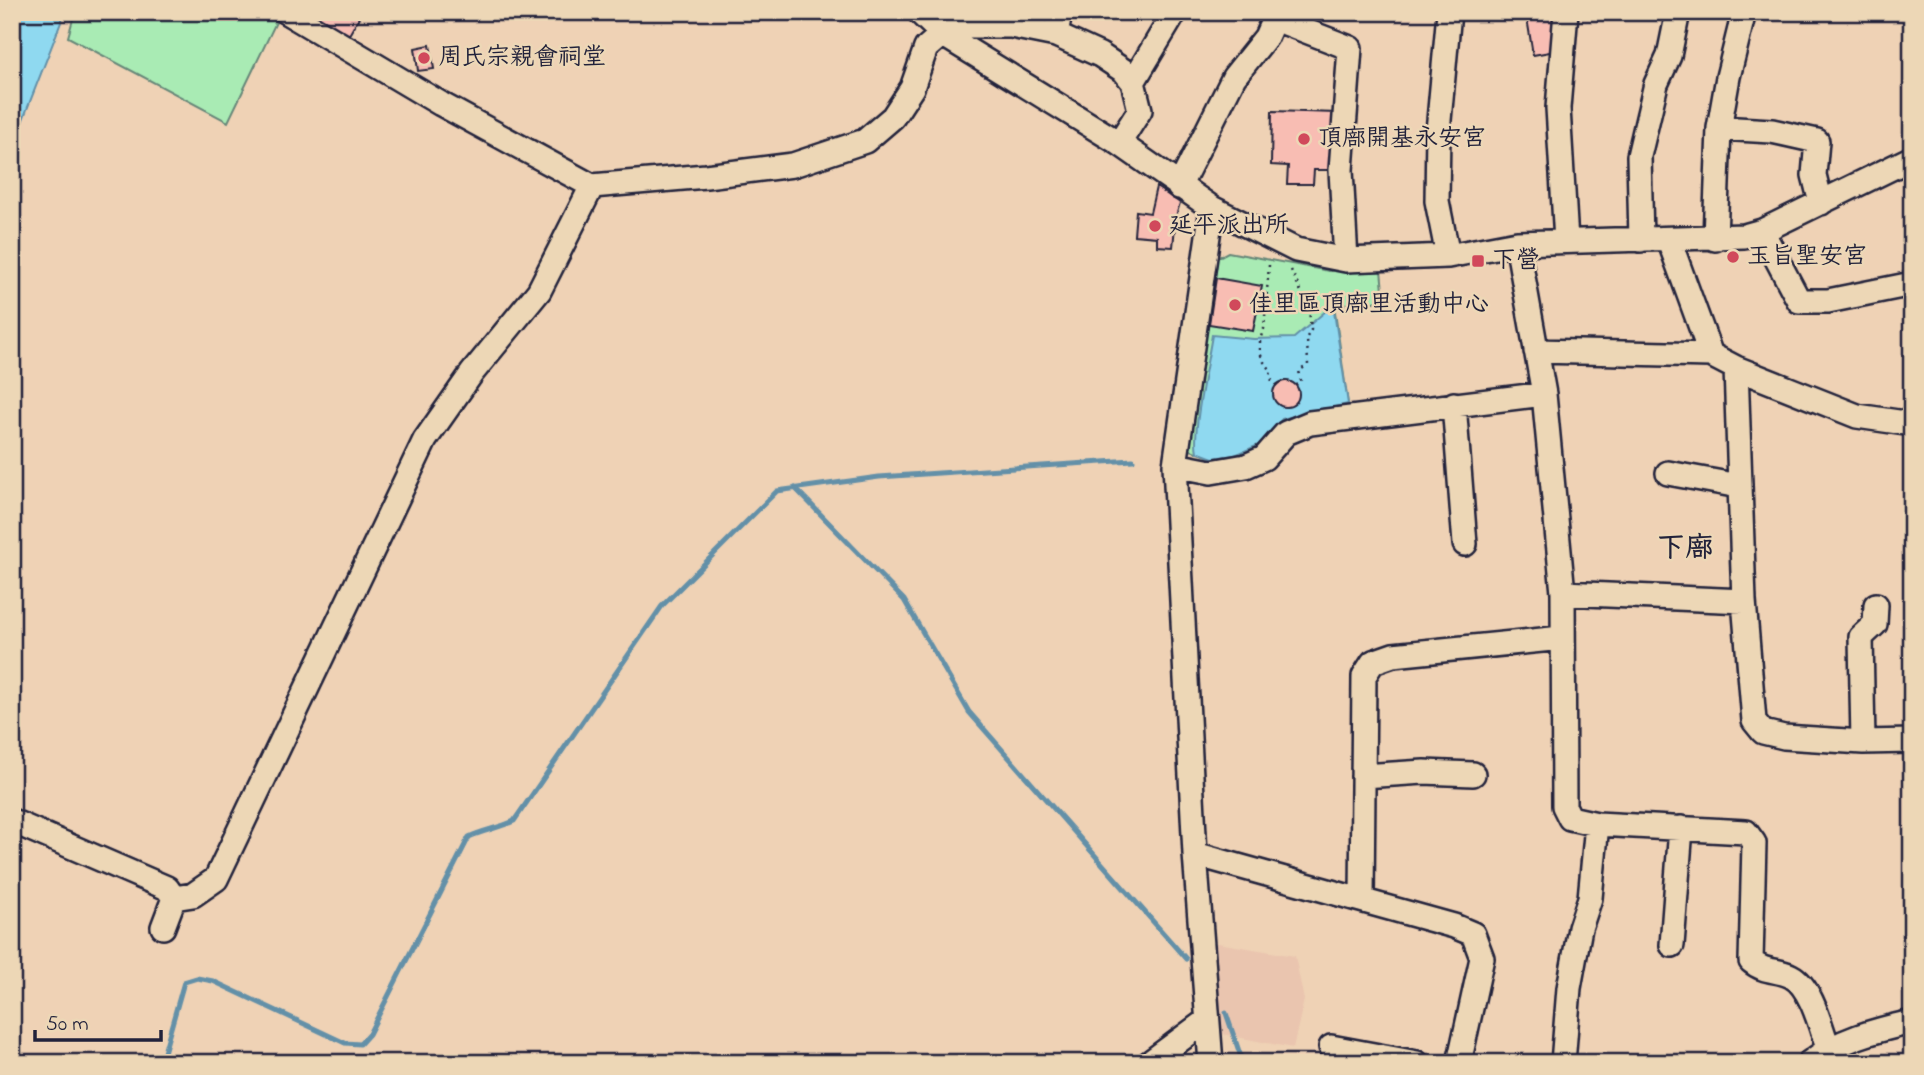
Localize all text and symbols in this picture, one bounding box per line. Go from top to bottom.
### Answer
place label: 周氏宗親會祠堂 [438,41,606,76]
marker: 周氏宗親會祠堂 [416,50,432,66]
place label: 頂廍開基永安宮 [1318,122,1486,157]
marker: 頂廍開基永安宮 [1296,131,1312,147]
place label: 延平派出所 [1169,209,1289,244]
marker: 延平派出所 [1147,218,1163,234]
place label: 玉旨聖安宮 [1747,240,1867,275]
place label: 下營 [1492,244,1540,279]
marker: 玉旨聖安宮 [1725,249,1741,265]
marker: 下營 [1470,253,1486,269]
place label: 佳里區頂廍里活動中心 [1249,288,1489,323]
marker: 佳里區頂廍里活動中心 [1227,297,1243,313]
district label: 下廍 [1657,529,1713,570]
scale bar [35,998,161,1042]
text: 50 m [46,1010,89,1040]

